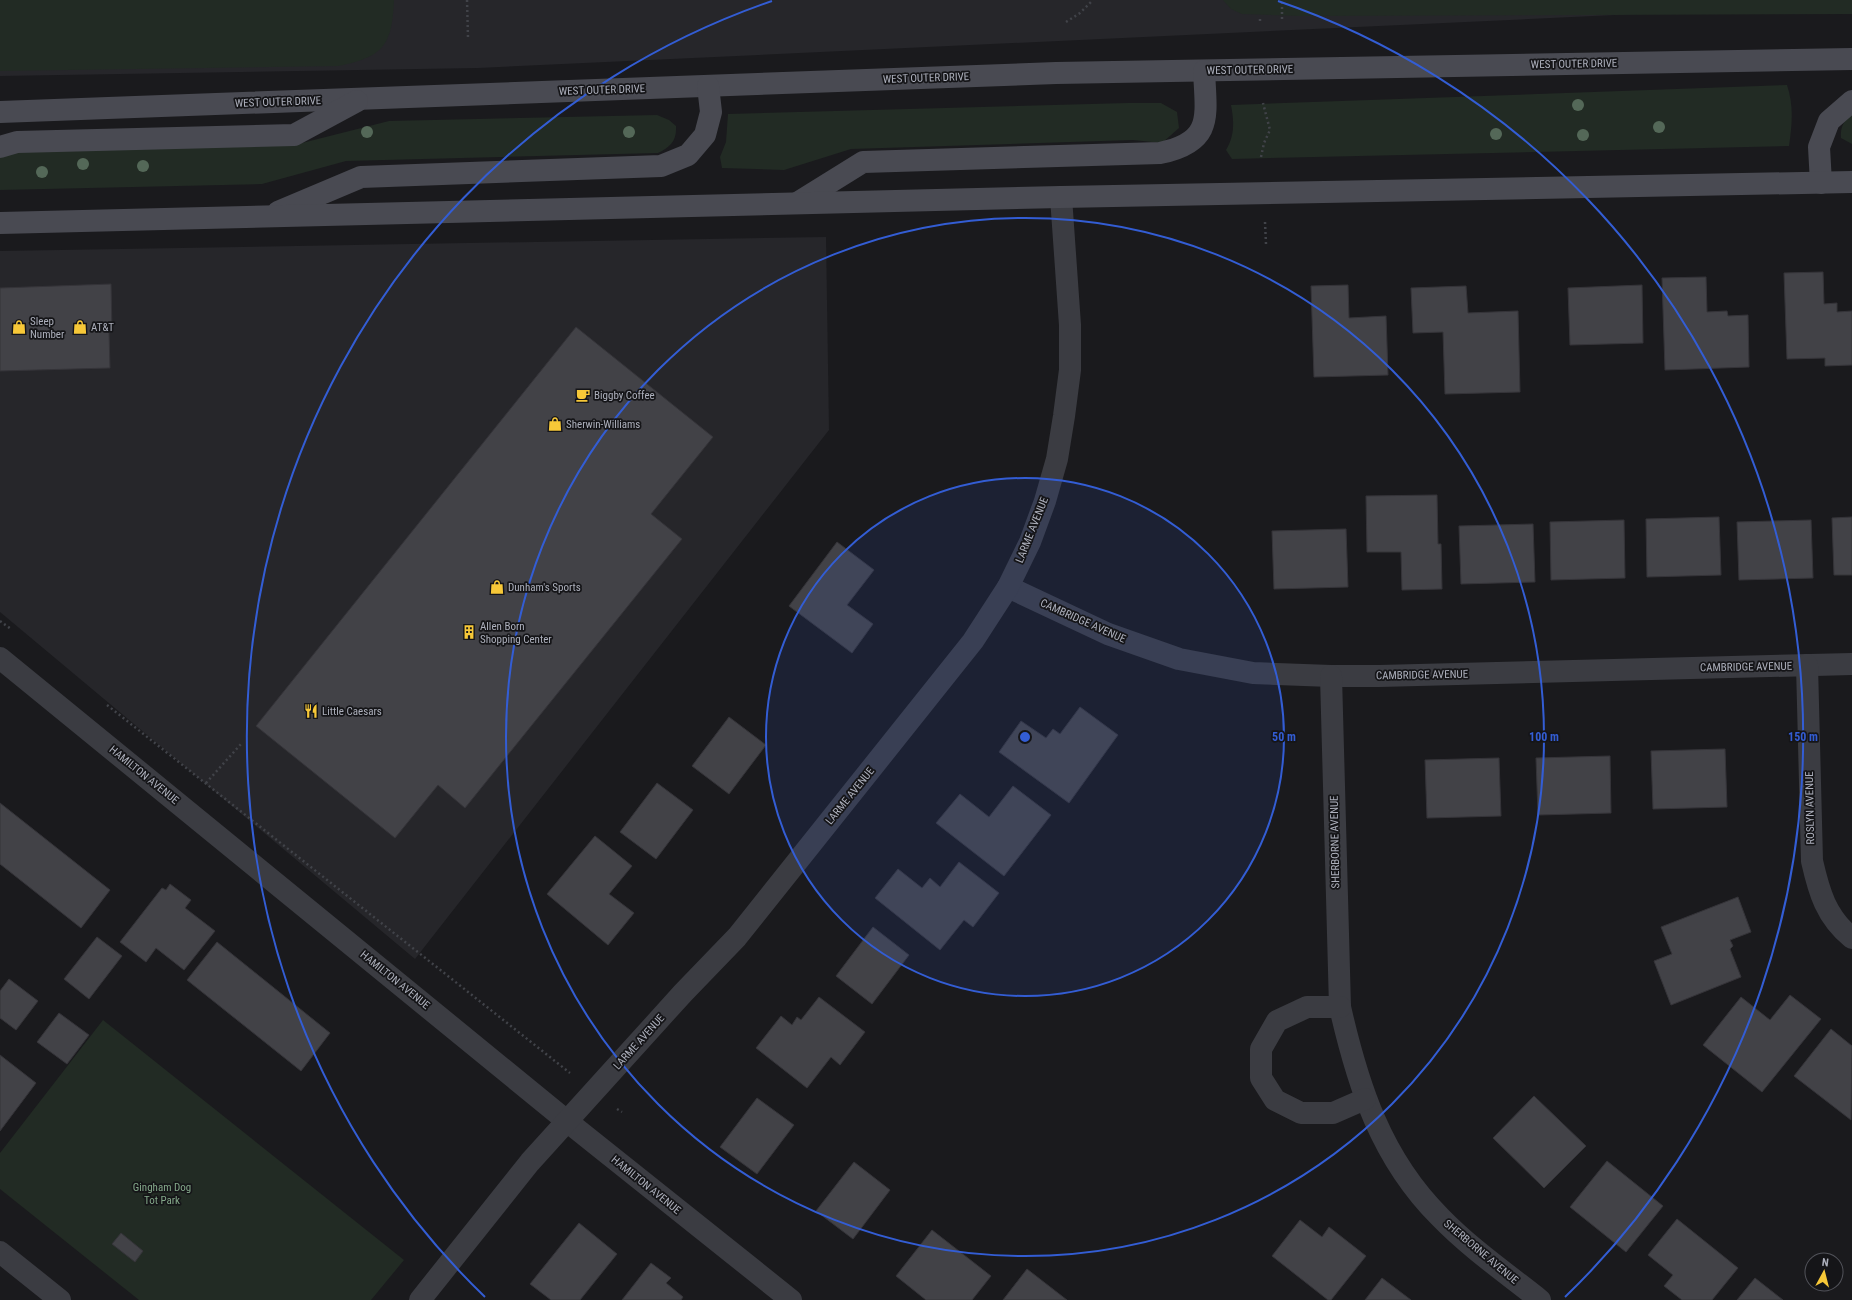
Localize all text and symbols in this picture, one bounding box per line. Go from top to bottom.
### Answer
street label: WEST OUTER DRIVE [1531,57,1618,71]
street label: WEST OUTER DRIVE [1207,63,1294,77]
street label: WEST OUTER DRIVE [883,70,970,86]
street label: WEST OUTER DRIVE [559,82,646,98]
street label: WEST OUTER DRIVE [235,94,322,110]
place label: Sleep Number [30,315,65,341]
shop icon: Sleep Number [11,319,27,335]
shop icon: AT&T [72,319,88,335]
place label: AT&T [91,321,114,334]
cafe icon: Biggby Coffee [575,387,591,403]
place label: Biggby Coffee [594,389,655,402]
shop icon: Sherwin-Williams [547,416,563,432]
place label: Sherwin-Williams [566,418,640,431]
street label: LARME AVENUE [1013,495,1051,565]
shop icon: Dunham's Sports [489,579,505,595]
place label: Dunham's Sports [508,581,581,594]
street label: CAMBRIDGE AVENUE [1038,596,1128,646]
place label: Allen Born Shopping Center [480,620,552,646]
building icon: Allen Born Shopping Center [461,624,477,640]
street label: CAMBRIDGE AVENUE [1700,660,1793,674]
street label: CAMBRIDGE AVENUE [1376,668,1469,682]
restaurant icon: Little Caesars [303,703,319,719]
place label: Little Caesars [322,705,382,718]
centre of rings [1018,730,1032,744]
text: 50 m [1272,730,1296,744]
text: 100 m [1529,730,1559,744]
text: 150 m [1788,730,1818,744]
street label: HAMILTON AVENUE [107,743,182,807]
street label: LARME AVENUE [823,764,877,827]
street label: ROSLYN AVENUE [1803,771,1817,845]
street label: SHERBORNE AVENUE [1328,795,1342,889]
street label: HAMILTON AVENUE [358,948,433,1012]
street label: LARME AVENUE [611,1011,668,1072]
street label: HAMILTON AVENUE [609,1153,684,1217]
park label: Gingham Dog Tot Park [133,1181,191,1207]
street label: SHERBORNE AVENUE [1441,1217,1521,1287]
north arrow [1804,1252,1844,1292]
text: N [1821,1256,1830,1269]

